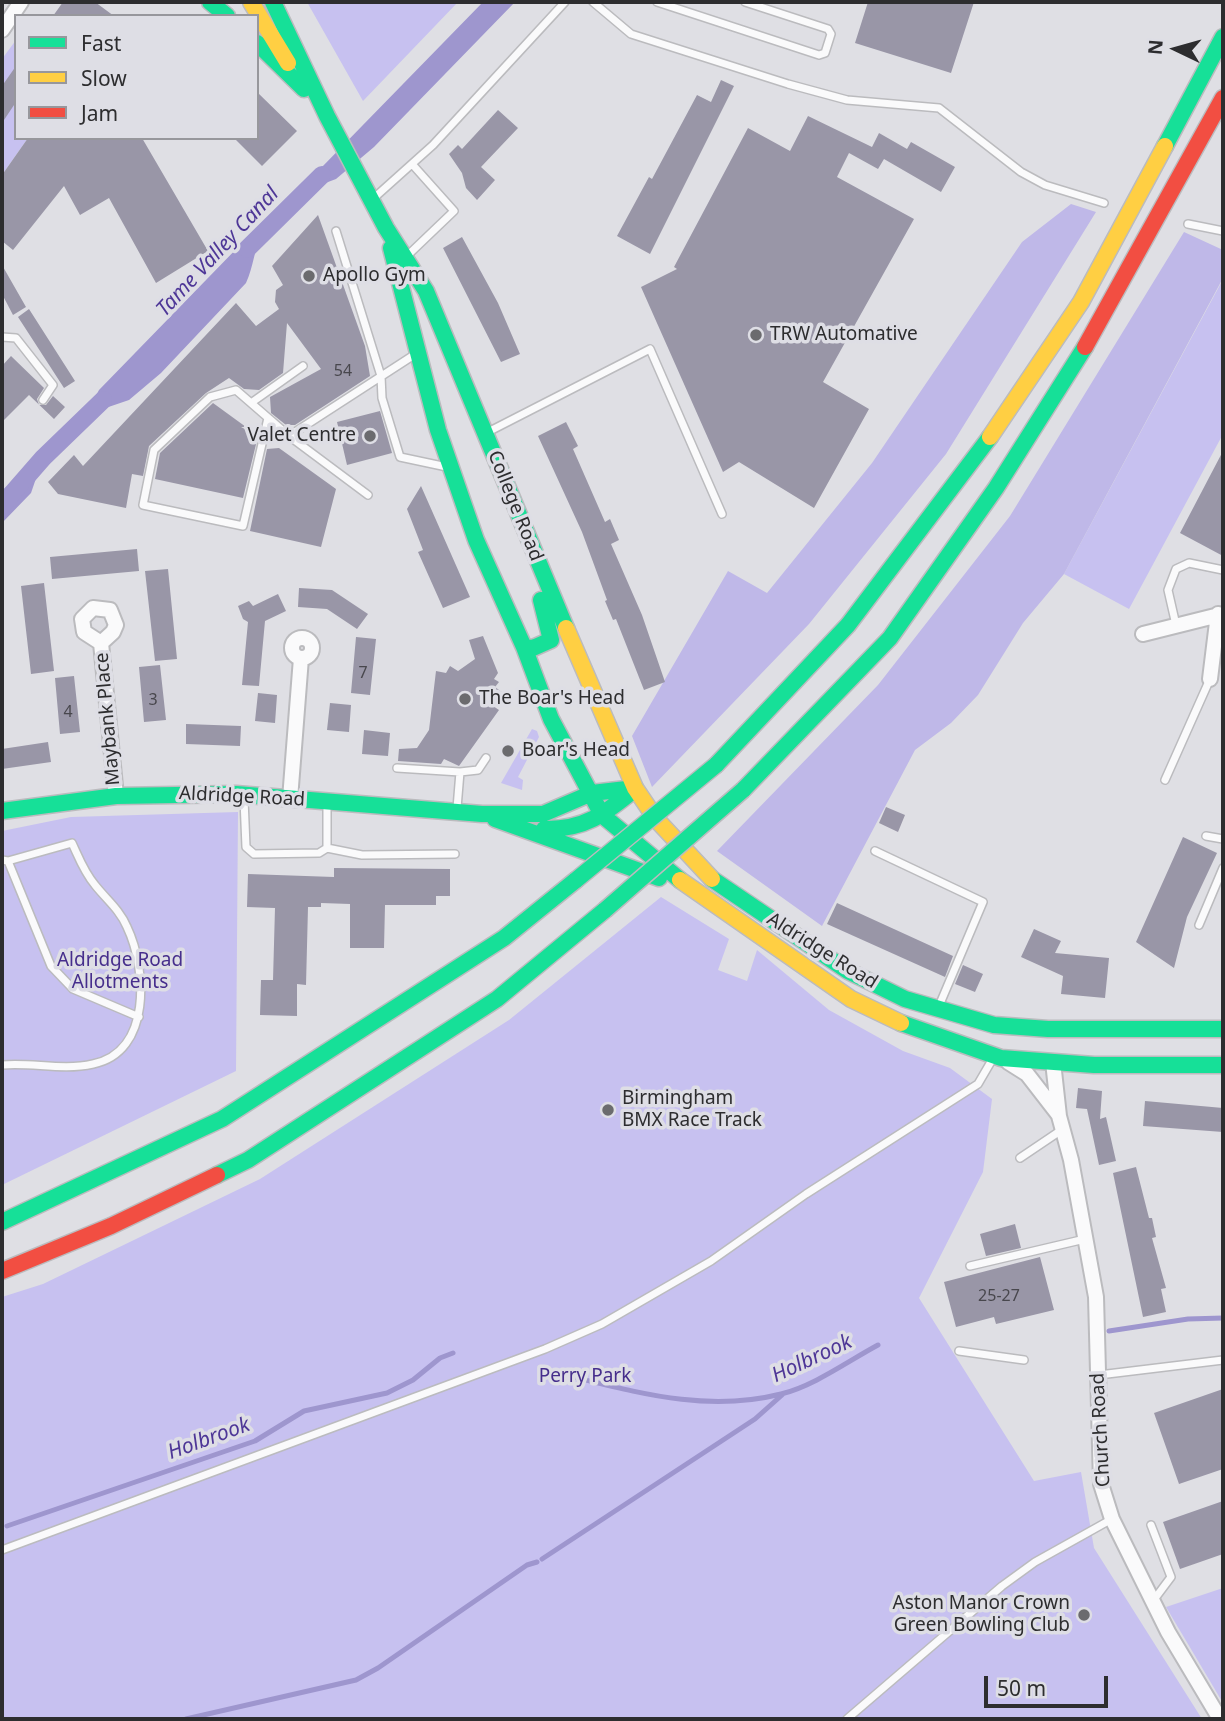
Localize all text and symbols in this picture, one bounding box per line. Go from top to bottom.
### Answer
legend [14,14,259,140]
north arrow [1141,14,1211,84]
text: Fast [81,29,121,57]
text: N [1141,38,1169,56]
text: Slow [81,64,127,92]
text: Jam [81,99,118,127]
water label: Tame Valley Canal [151,182,285,322]
place label: Apollo Gym [323,265,426,287]
marker: Apollo Gym [301,268,317,284]
place label: TRW Automative [770,324,918,346]
marker: TRW Automative [748,327,764,343]
house number: 54 [334,361,352,381]
place label: Valet Centre [247,425,356,447]
marker: Valet Centre [362,428,378,444]
street label: College Road [483,447,547,565]
street label: Maybank Place [91,651,125,787]
house number: 7 [358,663,368,683]
place label: The Boar's Head [479,688,625,710]
house number: 3 [148,690,158,710]
marker: The Boar's Head [457,691,473,707]
house number: 4 [63,702,73,722]
place label: Boar's Head [522,740,630,762]
marker: Boar's Head [500,743,516,759]
street label: Aldridge Road [178,782,306,812]
street label: Aldridge Road [762,908,882,994]
park label: Aldridge Road Allotments [57,950,183,994]
place label: Birmingham BMX Race Track [622,1088,762,1132]
marker: Birmingham BMX Race Track [600,1102,616,1118]
house number: 25-27 [978,1286,1020,1306]
water label: Holbrook [768,1329,856,1389]
park label: Perry Park [539,1366,631,1388]
street label: Church Road [1087,1372,1115,1488]
water label: Holbrook [164,1413,254,1465]
place label: Aston Manor Crown Green Bowling Club [893,1593,1070,1637]
marker: Aston Manor Crown Green Bowling Club [1076,1607,1092,1623]
scale bar [987,1662,1111,1706]
text: 50 m [997,1674,1046,1702]

